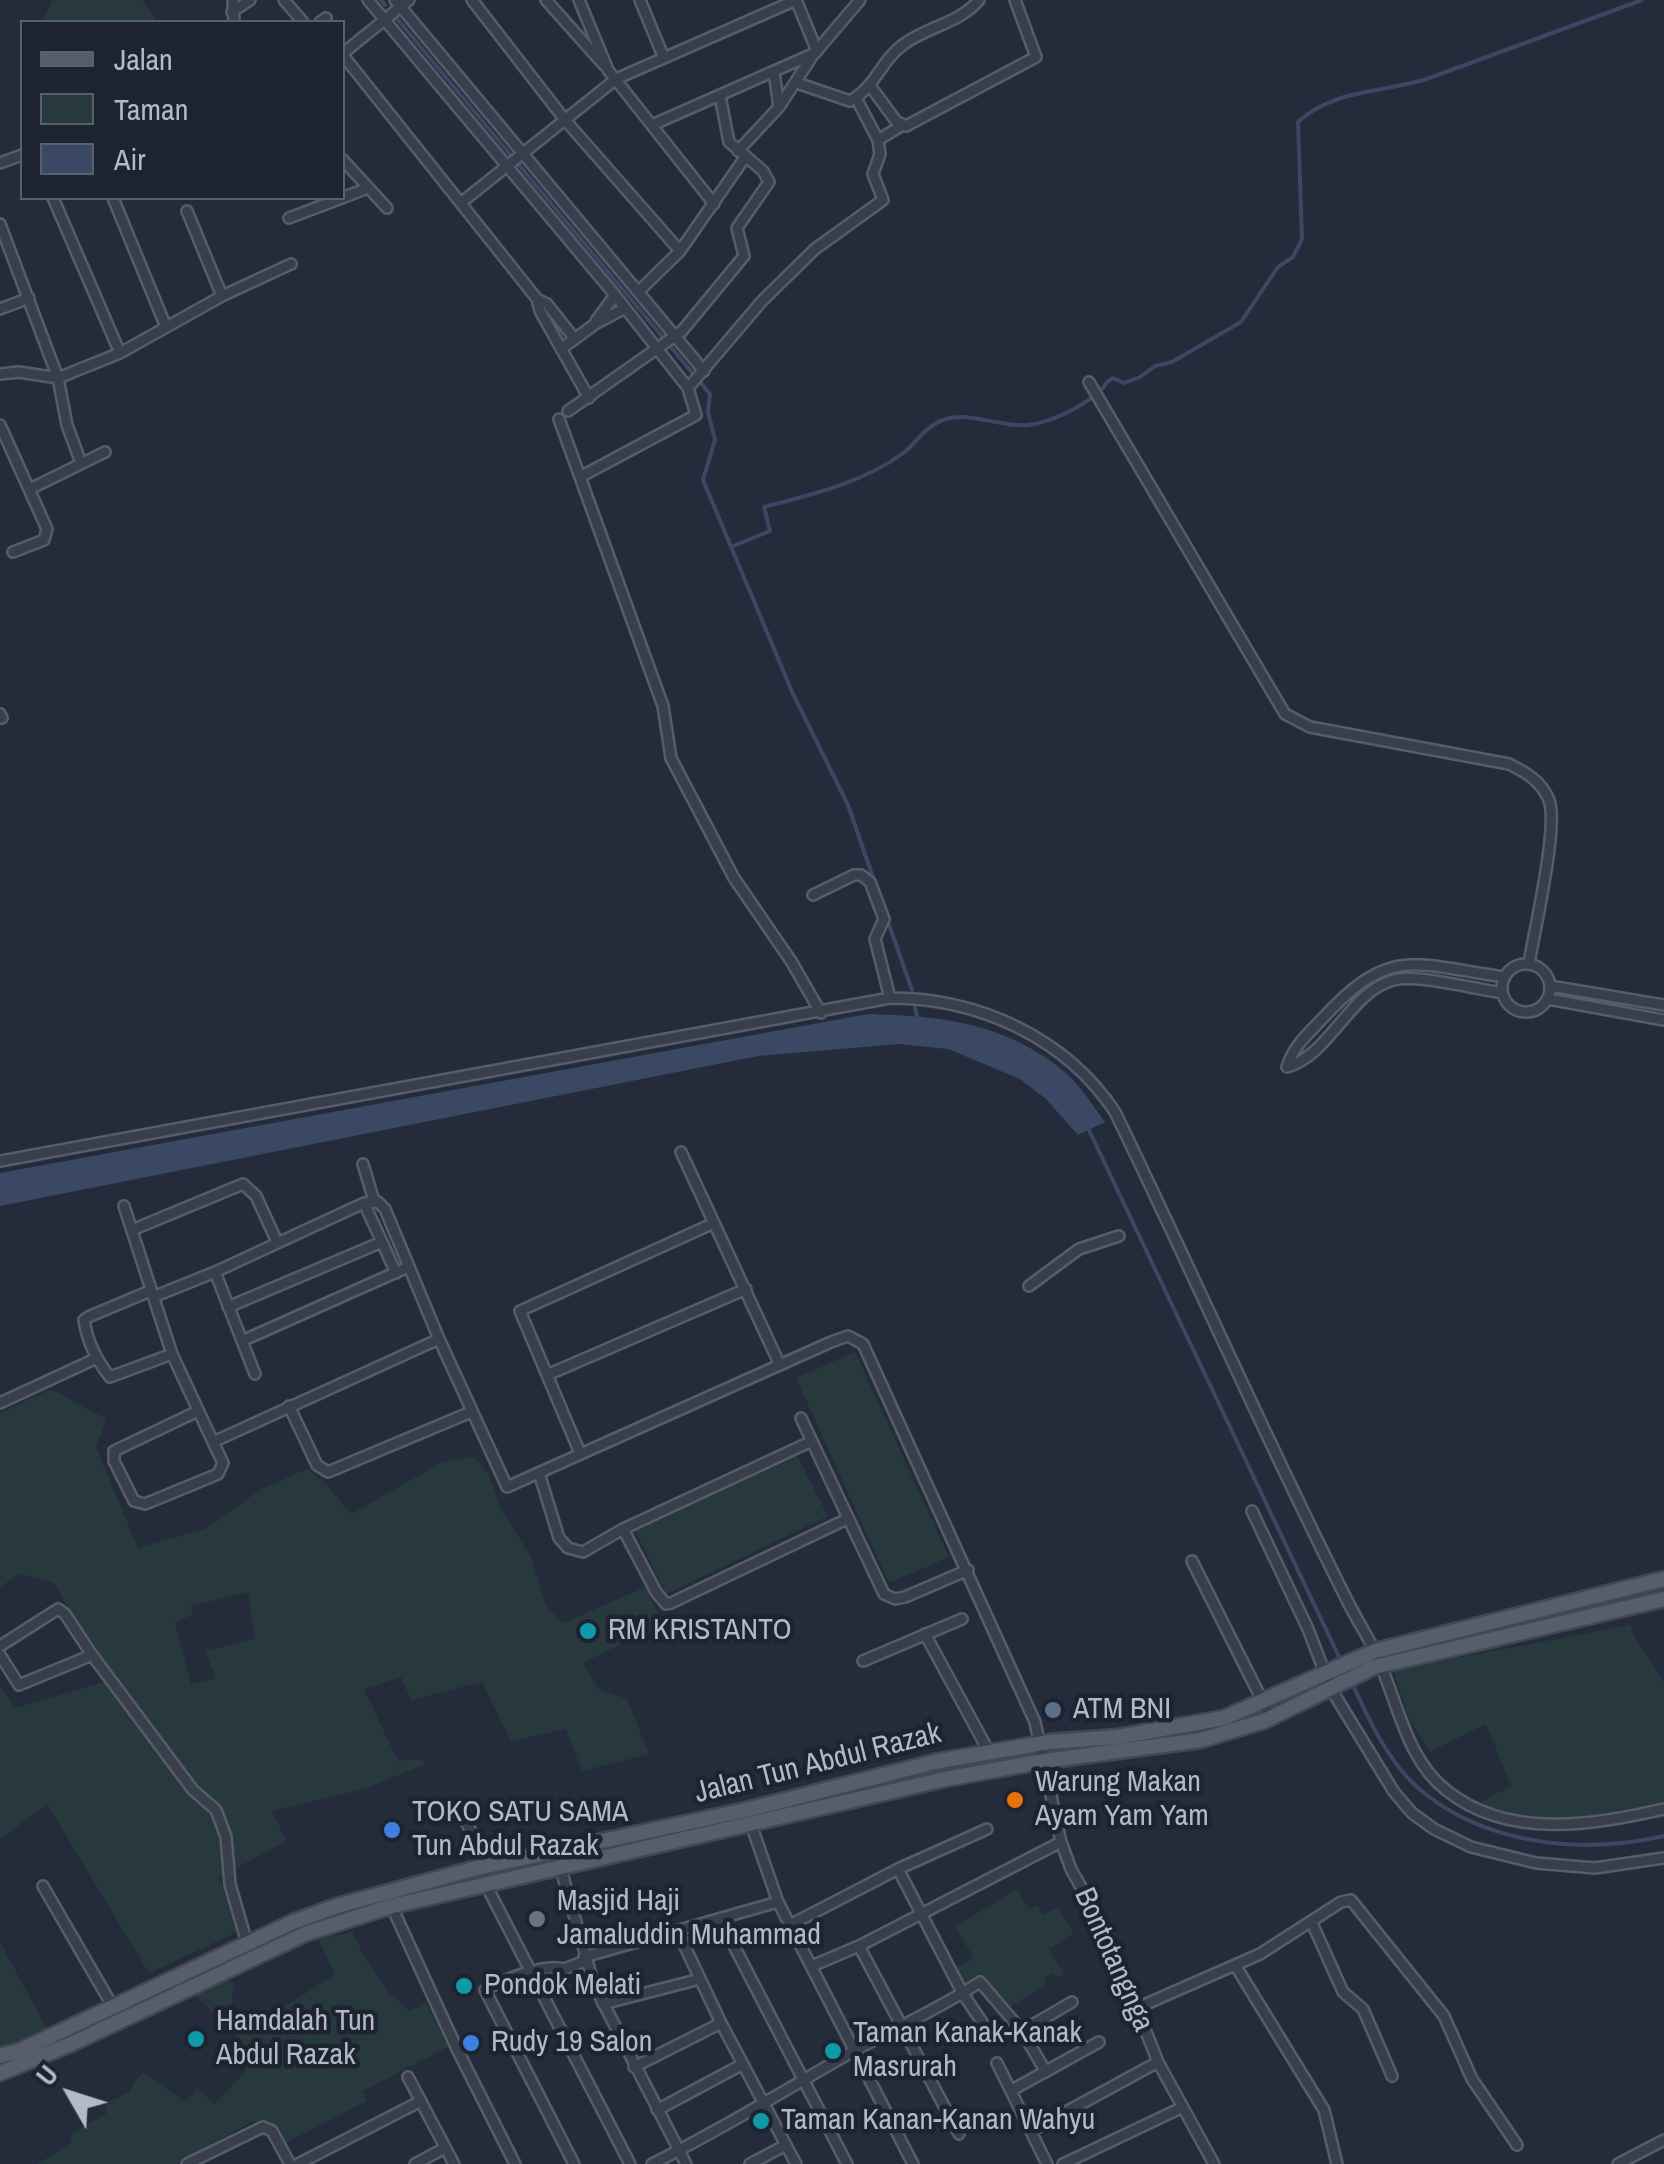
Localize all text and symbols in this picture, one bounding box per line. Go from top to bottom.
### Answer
legend [20,20,345,200]
text: Jalan [114,39,173,79]
text: Taman [114,89,188,129]
text: Air [114,139,145,179]
place label: RM KRISTANTO [608,1613,792,1649]
marker: RM KRISTANTO [577,1620,599,1642]
place label: ATM BNI [1073,1692,1171,1728]
marker: ATM BNI [1042,1699,1064,1721]
street label: Jalan Tun Abdul Razak [691,1716,945,1812]
place label: Warung Makan Ayam Yam Yam [1035,1765,1209,1836]
marker: Warung Makan Ayam Yam Yam [1004,1789,1026,1811]
place label: TOKO SATU SAMA Tun Abdul Razak [412,1795,629,1866]
marker: TOKO SATU SAMA Tun Abdul Razak [381,1819,403,1841]
street label: Bontotangnga [1065,1883,1161,2037]
place label: Masjid Haji Jamaluddin Muhammad [557,1884,821,1954]
marker: Masjid Haji Jamaluddin Muhammad [526,1908,548,1930]
place label: Pondok Melati [484,1968,641,2004]
marker: Pondok Melati [453,1975,475,1997]
place label: Hamdalah Tun Abdul Razak [216,2004,375,2074]
place label: Taman Kanak-Kanak Masrurah [853,2016,1082,2086]
place label: Rudy 19 Salon [491,2025,652,2061]
marker: Hamdalah Tun Abdul Razak [185,2028,207,2050]
marker: Rudy 19 Salon [460,2032,482,2054]
marker: Taman Kanak-Kanak Masrurah [822,2040,844,2062]
north arrow [20,2044,120,2144]
text: U [27,2057,67,2094]
place label: Taman Kanan-Kanan Wahyu [781,2103,1095,2139]
marker: Taman Kanan-Kanan Wahyu [750,2110,772,2132]

